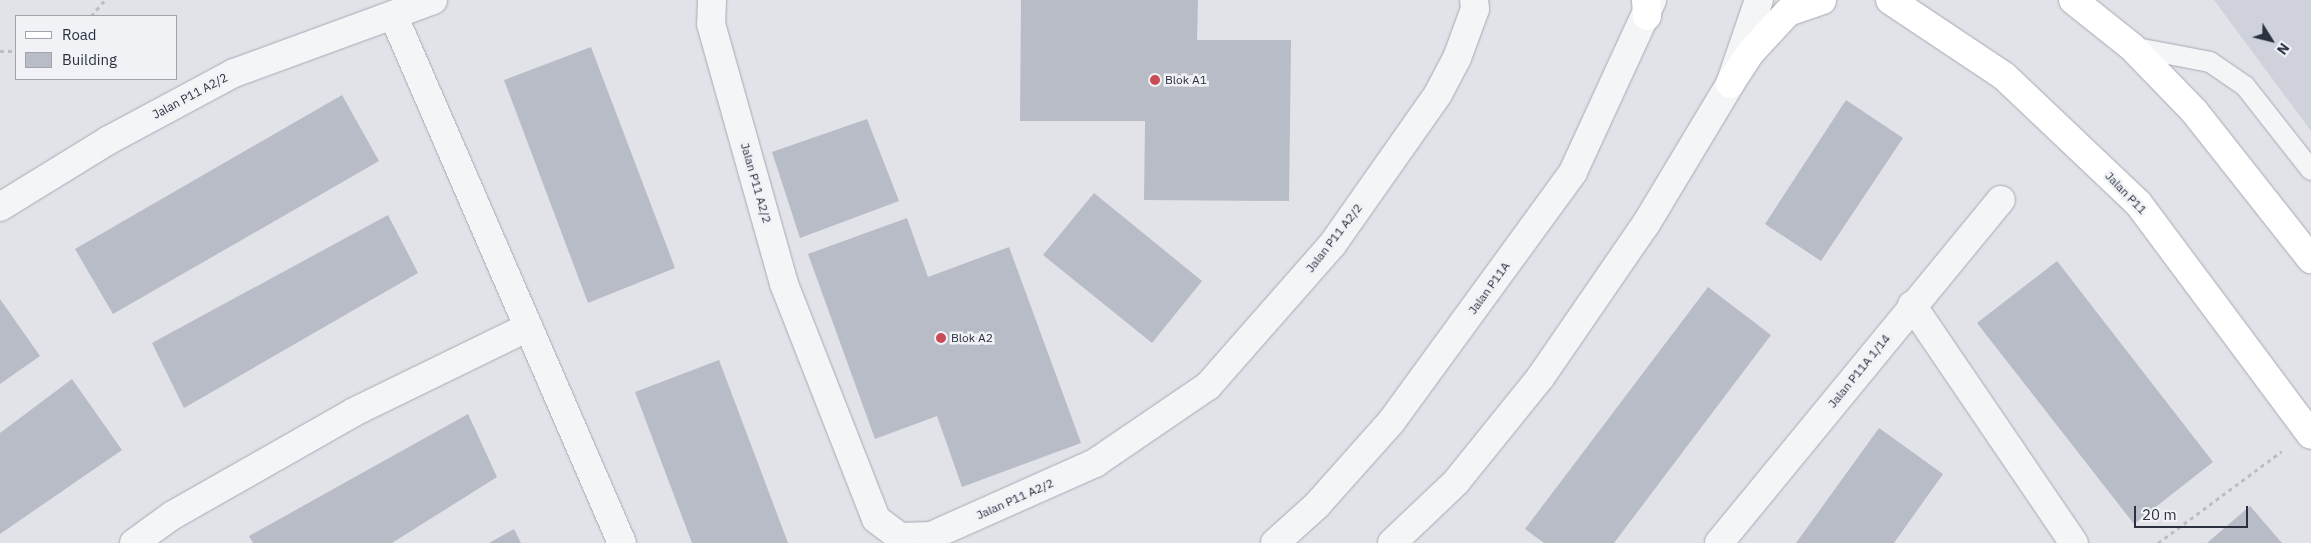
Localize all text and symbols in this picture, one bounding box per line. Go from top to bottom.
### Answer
legend [15,15,178,80]
north arrow [2246,15,2296,65]
text: Road [62,25,97,44]
text: N [2273,39,2293,58]
text: Building [62,50,117,69]
street label: Jalan P11 A2/2 [150,70,230,122]
place label: Blok A1 [1165,73,1207,87]
marker: Blok A1 [1149,74,1161,86]
street label: Jalan P11 A2/2 [738,141,774,225]
street label: Jalan P11 [2102,169,2150,217]
street label: Jalan P11 A2/2 [1303,201,1365,275]
street label: Jalan P11A [1465,259,1513,317]
place label: Blok A2 [951,331,993,345]
street label: Jalan P11A 1/14 [1825,331,1893,411]
marker: Blok A2 [935,332,947,344]
street label: Jalan P11 A2/2 [974,476,1056,522]
scale bar [2136,496,2250,528]
text: 20 m [2142,505,2177,524]

